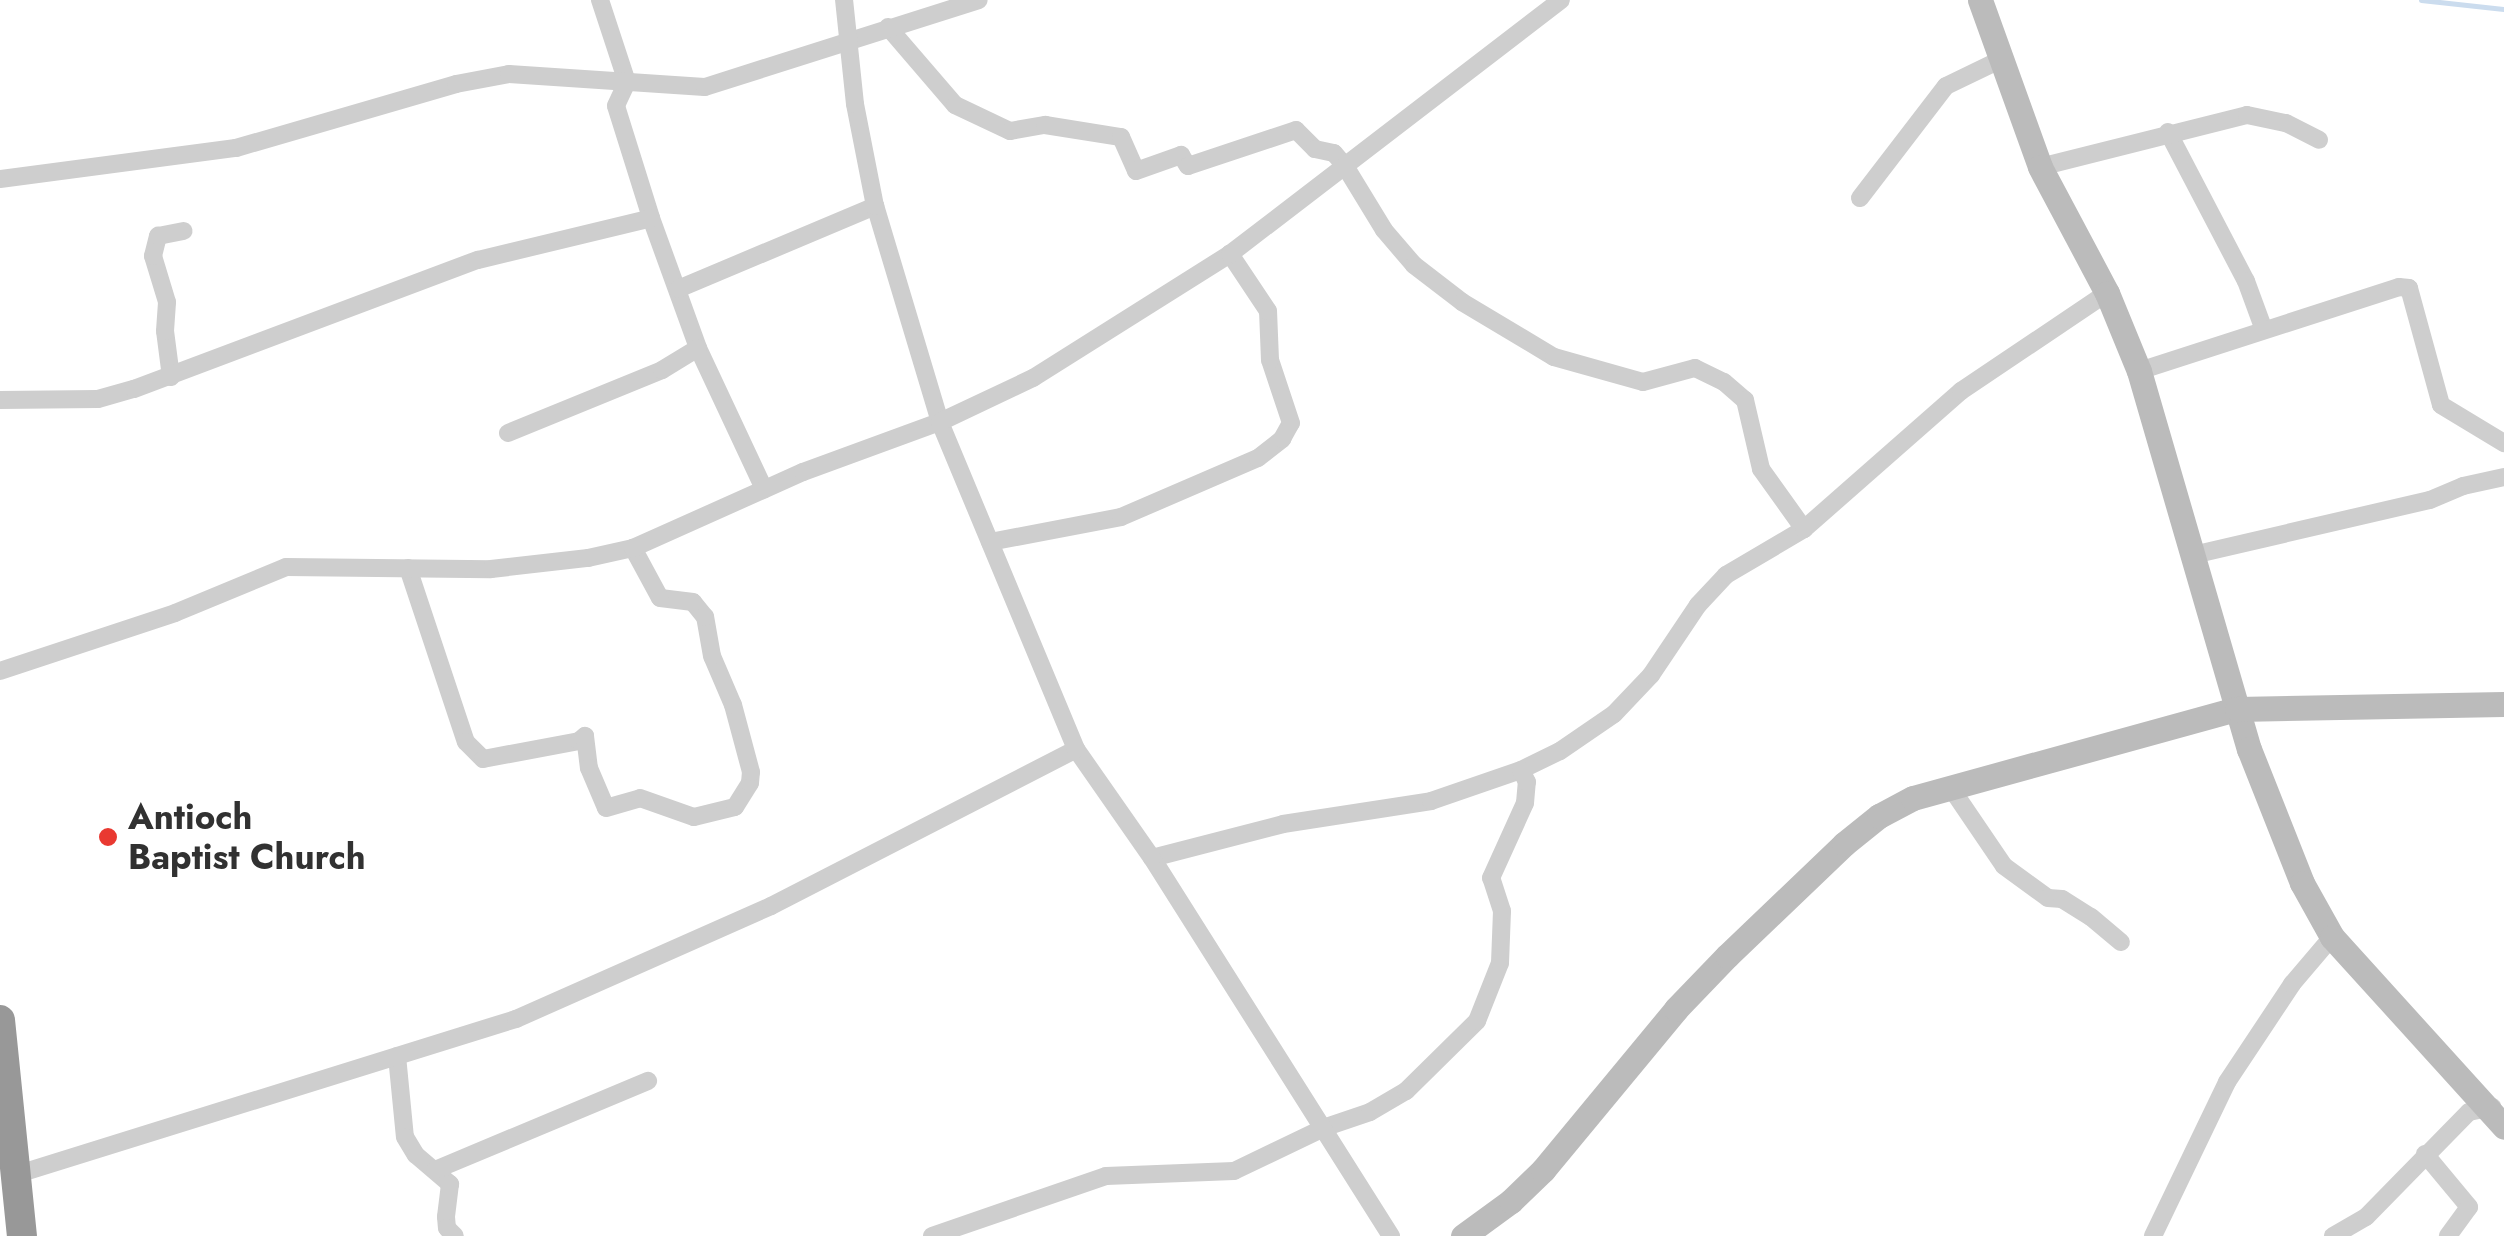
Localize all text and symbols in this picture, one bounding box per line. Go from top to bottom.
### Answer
place label: Antioch Baptist Church [128,796,366,878]
marker: Antioch Baptist Church [97,826,119,848]

